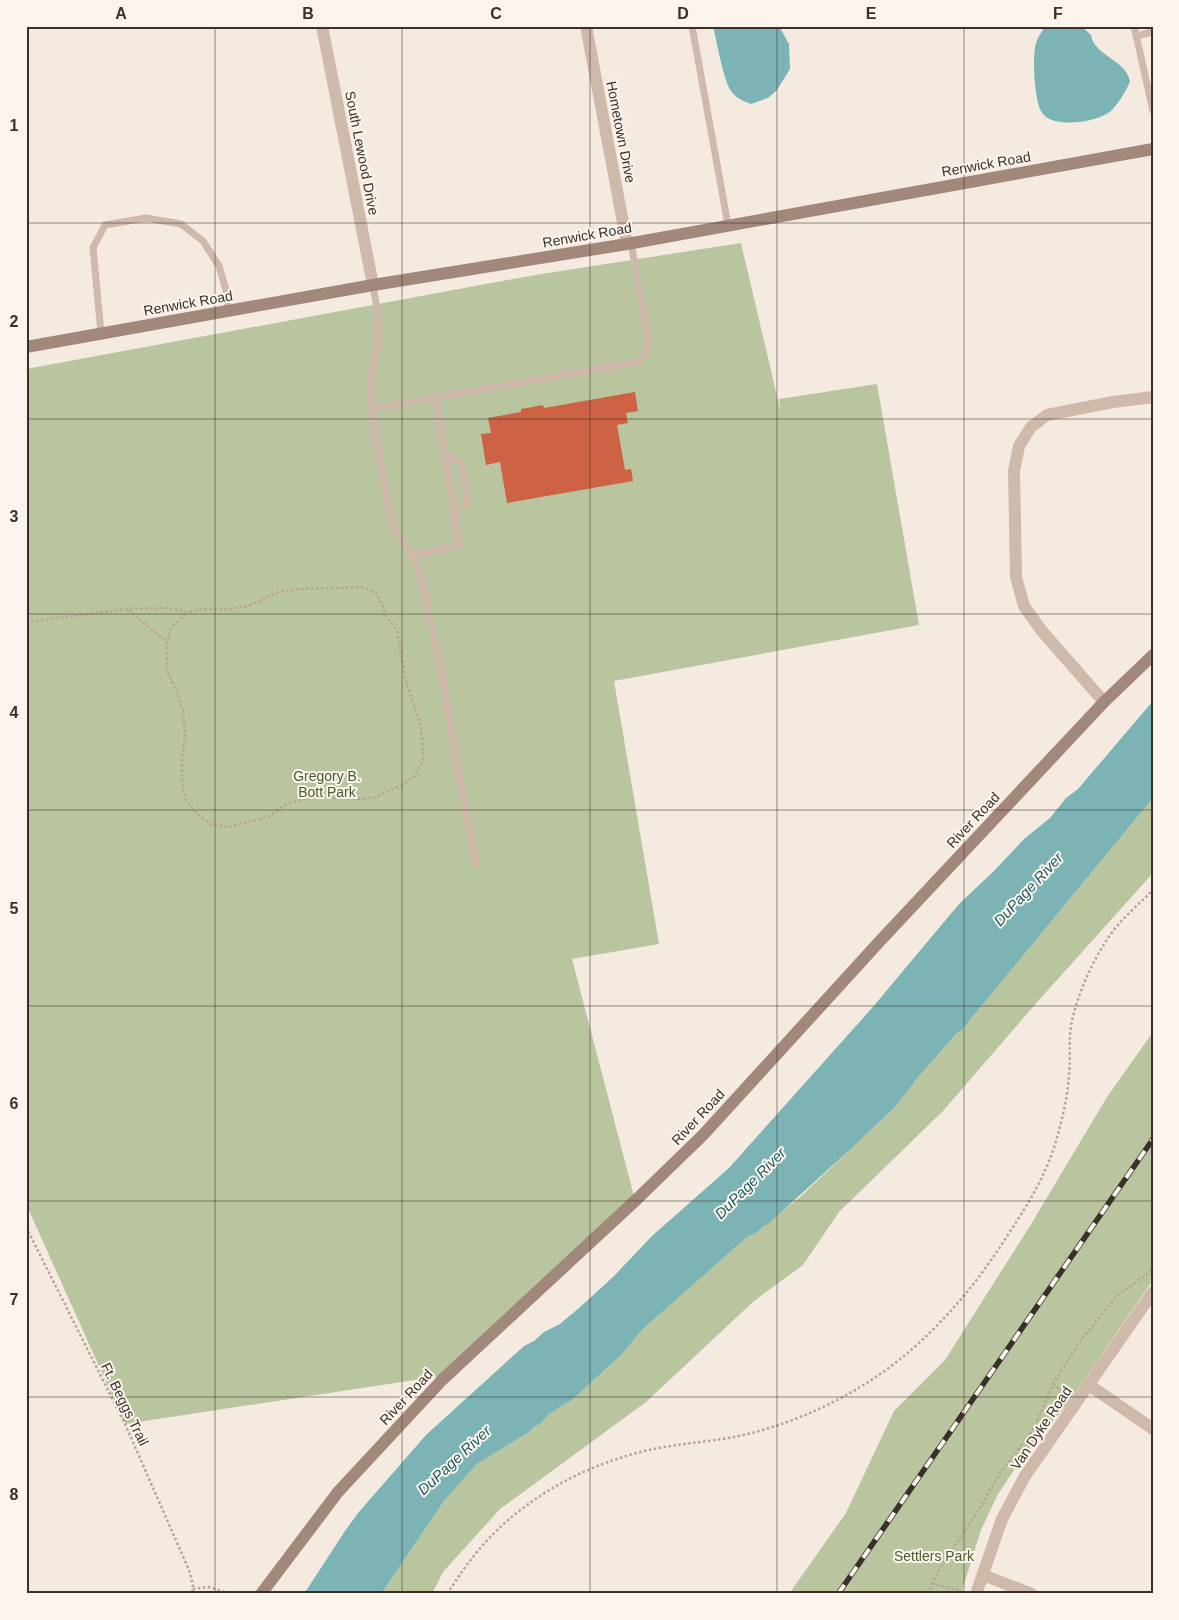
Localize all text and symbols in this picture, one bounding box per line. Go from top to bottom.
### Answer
text: A [115,5,127,22]
text: B [302,5,314,22]
text: C [490,5,502,22]
text: D [677,5,689,22]
text: E [866,5,877,22]
text: F [1053,5,1063,22]
street label: Hometown Drive [603,80,639,185]
street label: South Lewood Drive [342,90,382,217]
text: 1 [10,117,19,134]
street label: Renwick Road [940,148,1032,180]
street label: Renwick Road [541,219,633,251]
street label: Renwick Road [142,287,234,319]
text: 2 [10,313,19,330]
text: 3 [10,508,19,525]
text: 4 [10,704,19,721]
park label: Gregory B. Bott Park [293,768,361,800]
street label: River Road [943,789,1003,851]
water label: DuPage River [990,848,1067,929]
text: 5 [10,900,19,917]
street label: River Road [668,1086,728,1148]
text: 6 [10,1095,19,1112]
water label: DuPage River [711,1143,790,1222]
text: 7 [10,1291,19,1308]
street label: Ft. Beggs Trail [98,1360,152,1448]
street label: River Road [376,1366,436,1428]
street label: Van Dyke Road [1007,1383,1075,1473]
water label: DuPage River [414,1421,495,1498]
text: 8 [10,1486,19,1503]
park label: Settlers Park [894,1548,975,1564]

